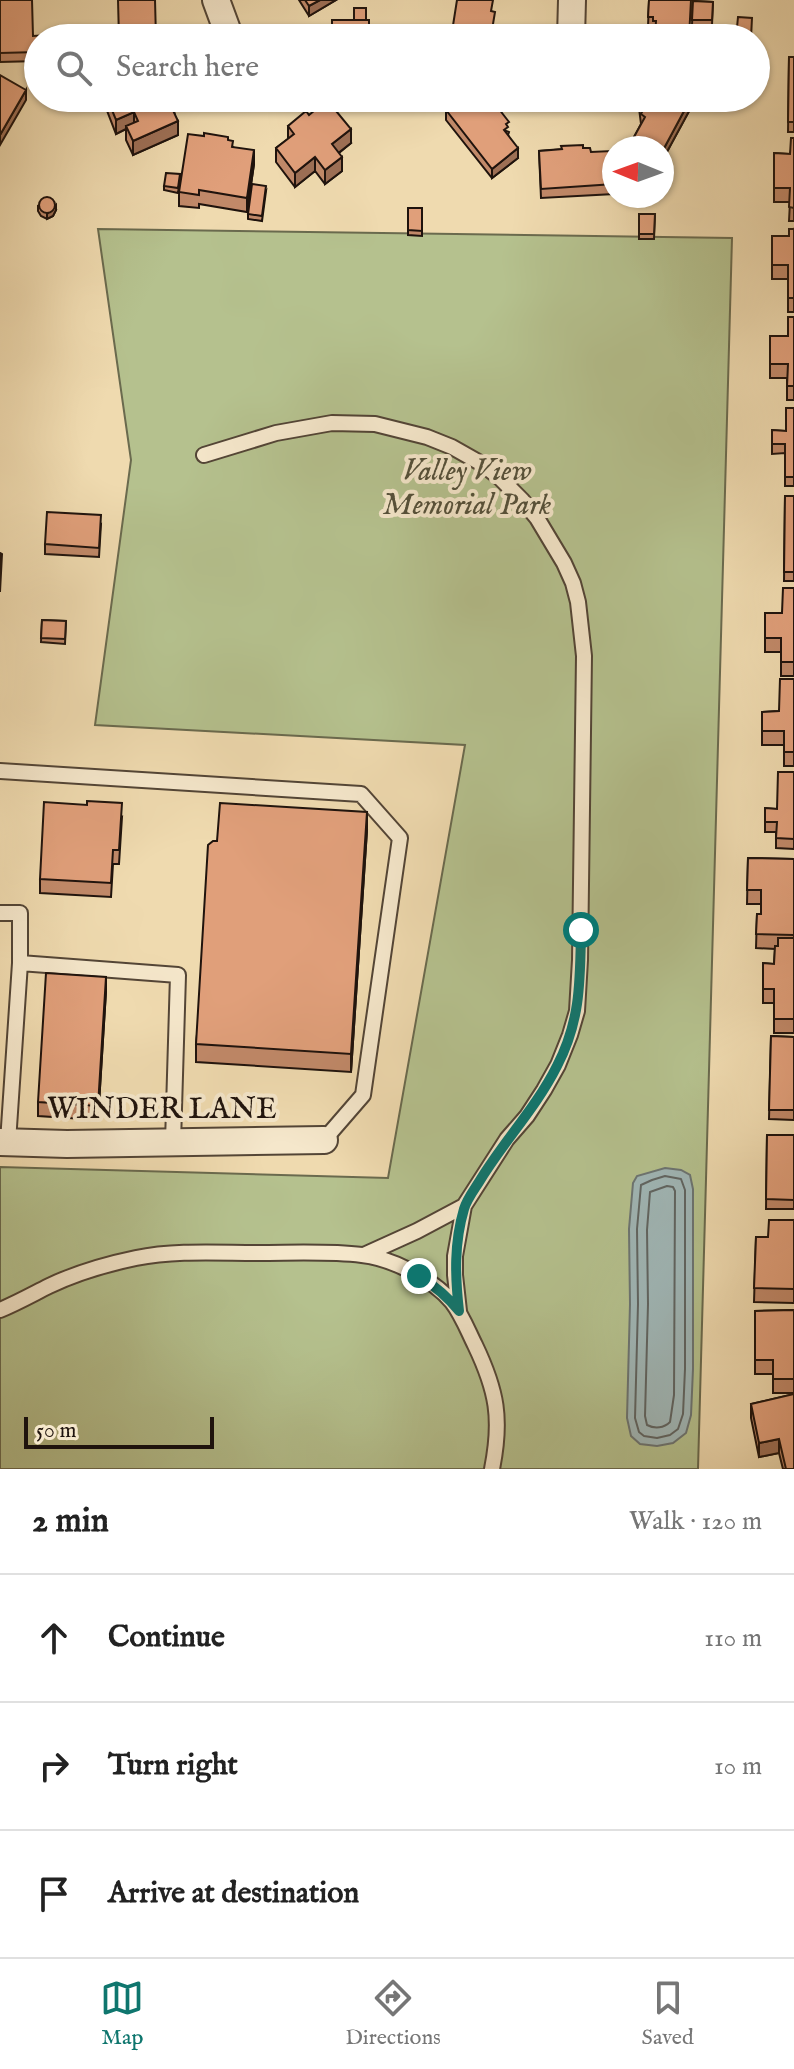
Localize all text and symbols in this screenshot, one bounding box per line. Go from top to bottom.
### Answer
search box [24,24,770,112]
icon: search [52,46,96,90]
text: Search here [116,49,259,87]
north arrow [602,136,674,208]
park label: Valley View Memorial Park [383,453,551,525]
route start [563,912,599,948]
street label: WINDER LANE [47,1091,277,1129]
route end [401,1258,437,1294]
scale bar [24,1413,214,1449]
text: 50 m [36,1417,77,1445]
text: 2 min [32,1500,109,1543]
text: Walk · 120 m [629,1505,762,1538]
icon: ahead [32,1616,76,1660]
text: Continue [108,1619,225,1657]
text: 110 m [704,1622,762,1655]
icon: right [32,1744,76,1788]
text: Turn right [108,1747,238,1785]
text: 10 m [714,1750,762,1783]
icon: arrive [32,1872,76,1916]
text: Arrive at destination [108,1875,359,1913]
tab: Map [100,1976,144,2052]
tab: Directions [345,1976,441,2052]
tab: Saved [642,1976,694,2052]

